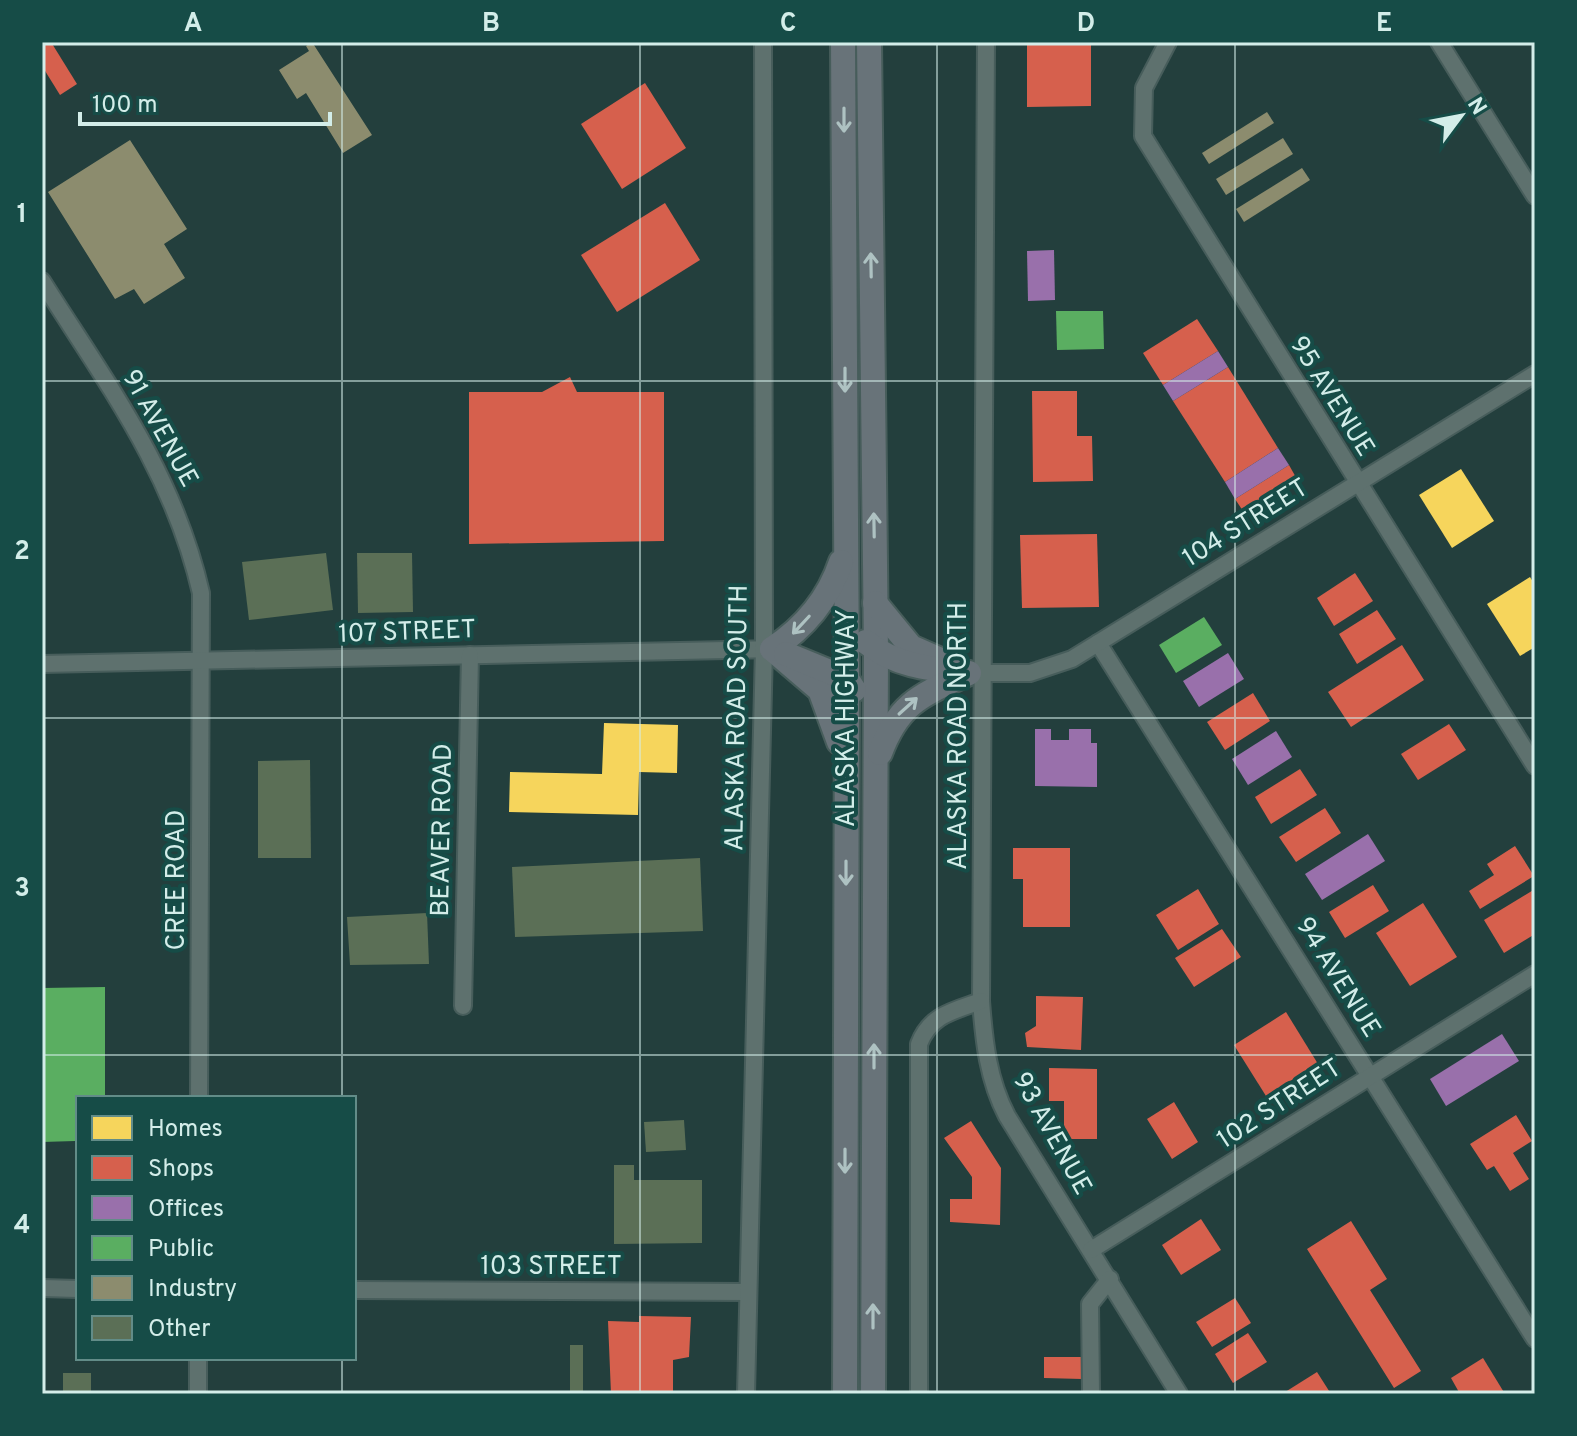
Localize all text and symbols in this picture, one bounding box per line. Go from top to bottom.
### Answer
text: A [184,8,202,41]
text: B [482,8,500,41]
text: C [780,8,796,41]
text: D [1077,8,1095,41]
text: E [1376,8,1392,41]
scale bar [80,76,330,126]
north arrow [1421,76,1501,156]
text: 100 m [92,91,158,121]
text: N [1460,93,1491,121]
one-way arrow [836,106,852,133]
text: 1 [17,199,27,232]
one-way arrow [863,252,879,279]
street label: 95 AVENUE [1281,331,1381,463]
street label: 91 AVENUE [113,364,205,494]
one-way arrow [837,366,853,393]
street label: 104 STREET [1177,472,1315,576]
one-way arrow [866,512,882,539]
text: 2 [14,536,30,569]
street label: ALASKA ROAD SOUTH [719,585,757,851]
street label: ALASKA ROAD NORTH [943,602,976,870]
street label: ALASKA HIGHWAY [831,609,864,827]
street label: 107 STREET [338,614,476,652]
one-way arrow [792,615,810,635]
one-way arrow [898,697,918,716]
street label: BEAVER ROAD [425,743,461,917]
street label: CREE ROAD [161,810,194,950]
one-way arrow [838,859,854,886]
text: 3 [14,873,30,906]
street label: 94 AVENUE [1287,912,1387,1044]
one-way arrow [866,1043,882,1070]
street label: 102 STREET [1211,1053,1349,1157]
street label: 93 AVENUE [1004,1067,1098,1201]
legend [76,1096,356,1360]
text: Homes [148,1115,223,1145]
one-way arrow [837,1147,853,1174]
text: Shops [148,1155,214,1185]
text: Offices [148,1195,224,1225]
text: 4 [14,1210,30,1243]
text: Public [148,1235,214,1265]
street label: 103 STREET [480,1251,622,1284]
text: Industry [148,1275,237,1305]
one-way arrow [866,1303,881,1330]
text: Other [148,1315,210,1345]

